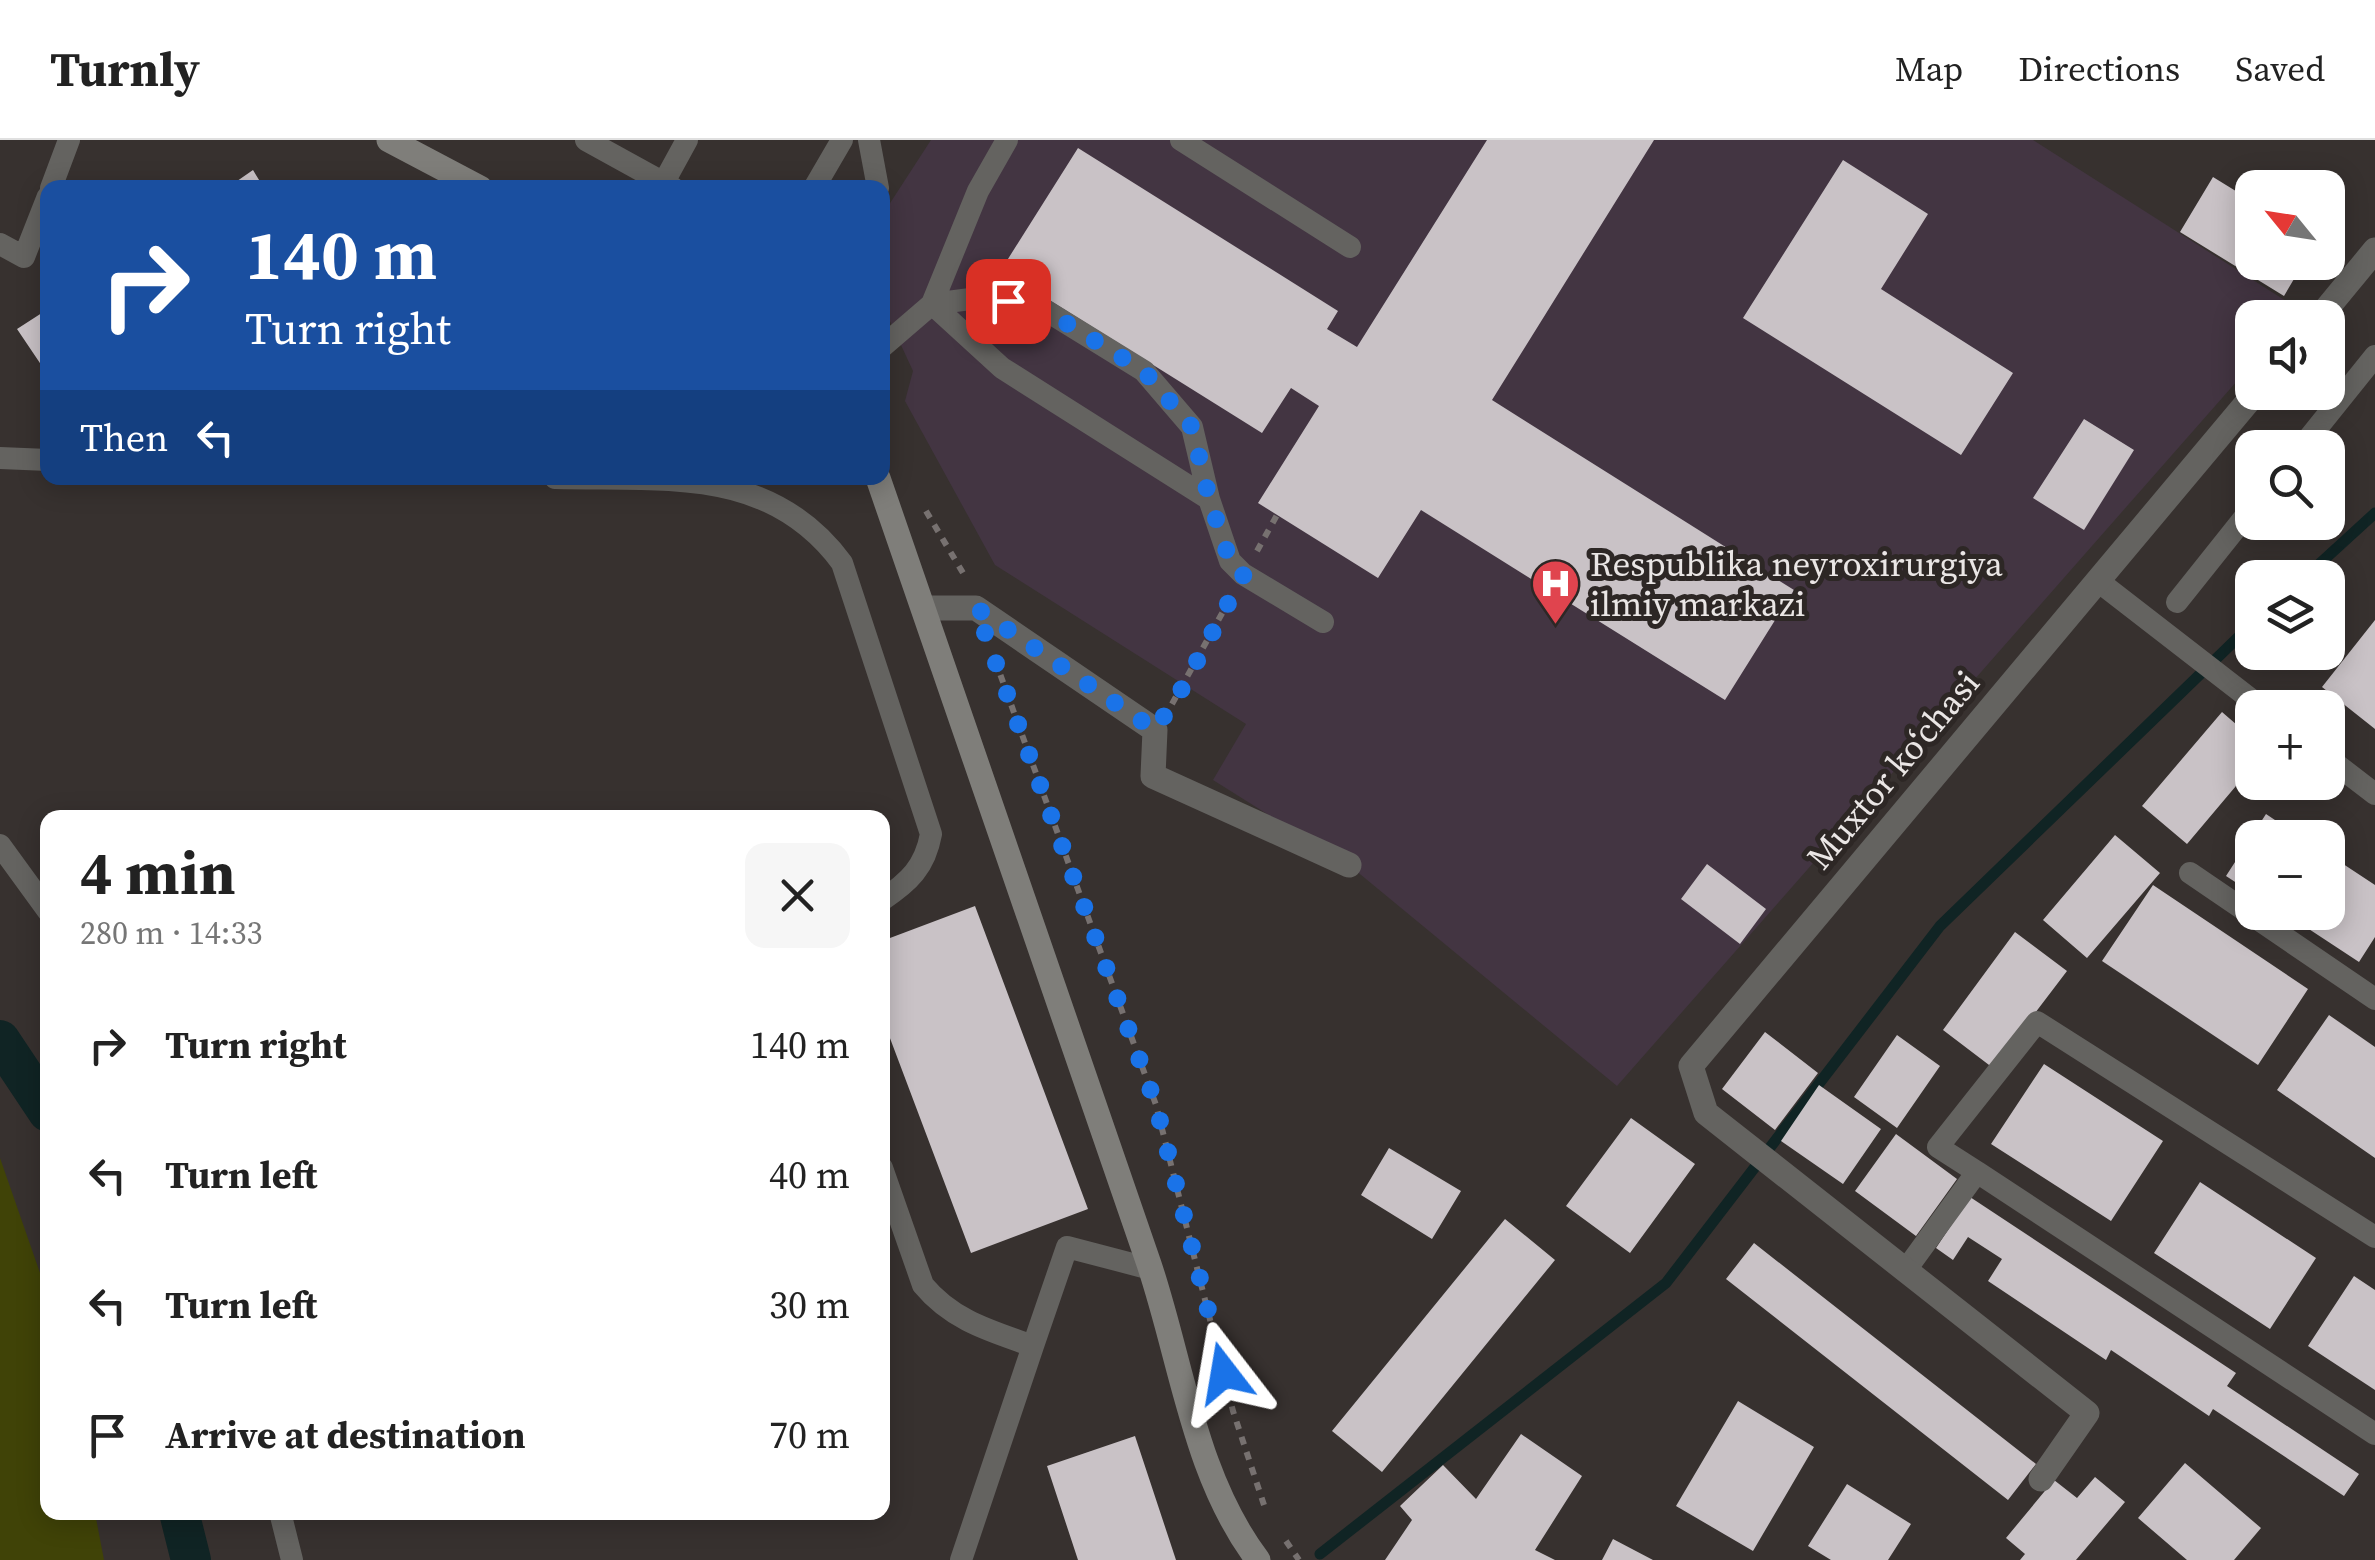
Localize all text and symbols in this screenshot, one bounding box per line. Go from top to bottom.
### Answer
text: Turnly [50,36,200,102]
text: Map [1895,45,1963,93]
text: Directions [2018,45,2180,93]
text: Saved [2235,45,2325,93]
north arrow [2235,170,2345,280]
map controls [2235,170,2345,930]
text: 140 m [245,206,437,302]
icon: right [80,220,210,350]
pin [966,259,1051,344]
icon: arrive [981,274,1036,329]
text: Turn right [245,297,451,359]
button: sound [2235,300,2345,410]
icon: left [188,410,243,465]
text: Then [80,412,168,464]
button: search [2235,430,2345,540]
place label: Respublika neyroxirurgiya ilmiy markazi [1590,540,2003,628]
hospital icon: Respublika neyroxirurgiya ilmiy markazi [1529,558,1581,626]
button: layers [2235,560,2345,670]
street label: Muxtor koʻchasi [1796,660,1990,880]
button: + [2235,690,2345,800]
button: − [2235,820,2345,930]
text: 4 min [80,832,236,914]
button: close [745,843,850,948]
text: 280 m · 14:33 [80,911,262,955]
icon: right [80,1018,135,1073]
text: Turn right [165,1019,347,1071]
text: 140 m [750,1019,850,1071]
icon: left [80,1148,135,1203]
text: Turn left [165,1149,317,1201]
text: 40 m [769,1149,850,1201]
icon: left [80,1278,135,1333]
text: Turn left [165,1279,317,1331]
text: 30 m [769,1279,850,1331]
position arrow [1172,1321,1276,1425]
icon: arrive [80,1408,135,1463]
text: Arrive at destination [165,1409,526,1461]
text: 70 m [769,1409,850,1461]

